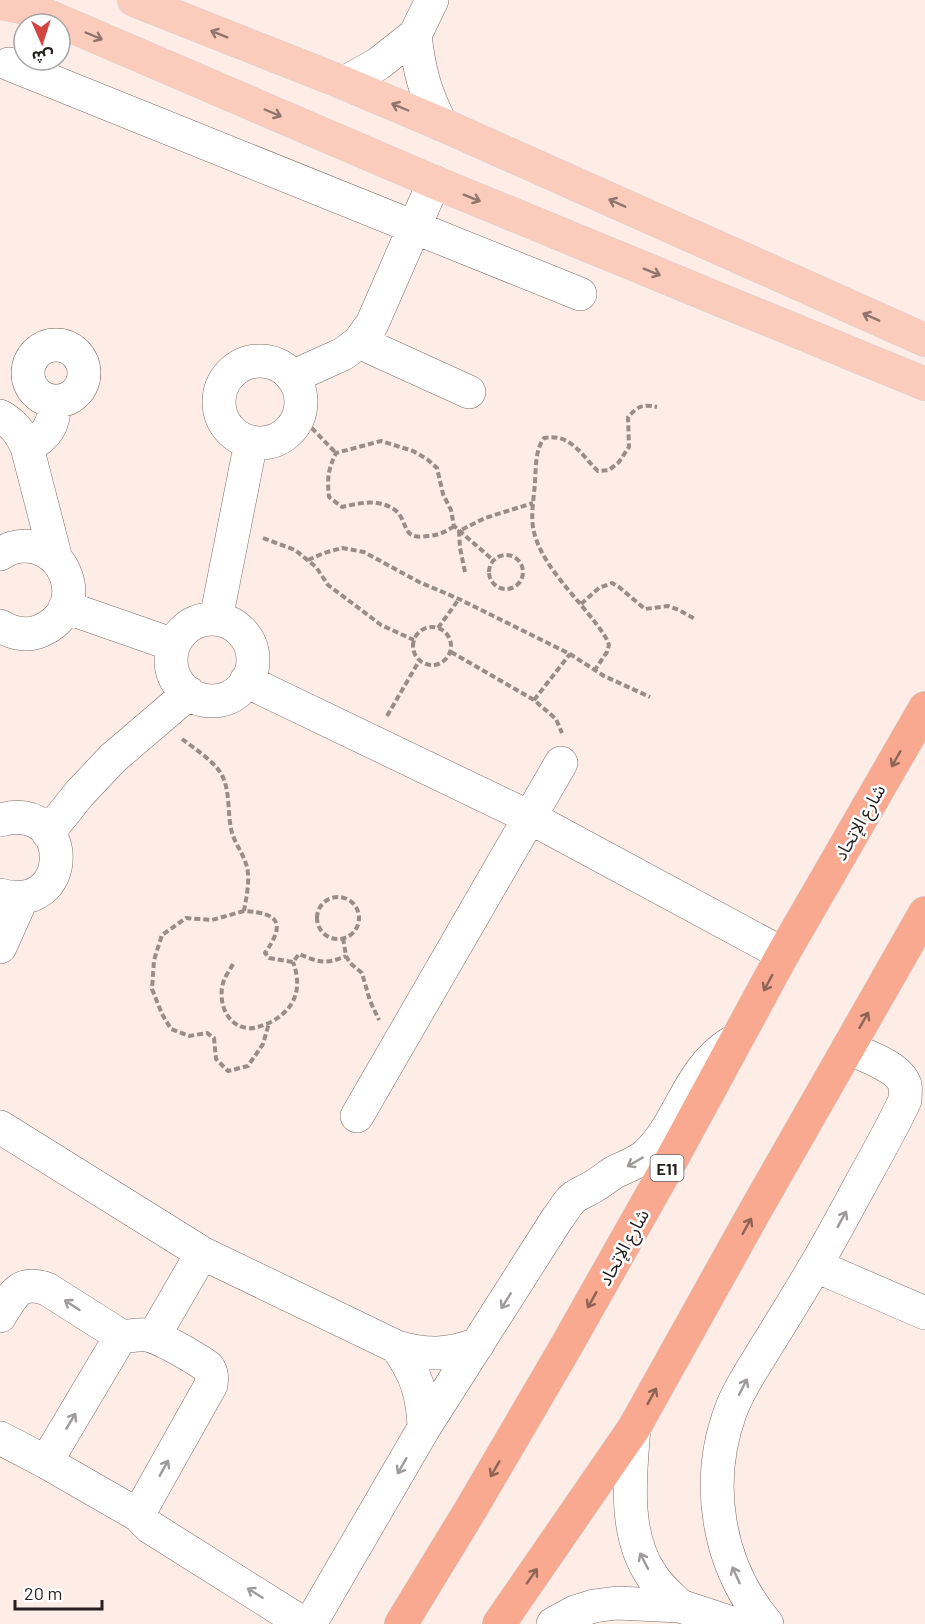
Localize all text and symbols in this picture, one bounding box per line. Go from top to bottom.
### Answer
north arrow [12,12,72,72]
one-way arrow [210,28,229,39]
one-way arrow [85,32,103,43]
text: ش [31,46,54,68]
one-way arrow [391,101,410,112]
one-way arrow [264,108,282,119]
one-way arrow [462,193,481,204]
one-way arrow [608,196,626,208]
one-way arrow [643,267,661,278]
one-way arrow [863,310,881,322]
one-way arrow [890,750,902,767]
street label: شارع الإتحاد [828,780,893,866]
one-way arrow [762,973,773,991]
one-way arrow [858,1012,870,1029]
road number: E11 [650,1155,684,1181]
one-way arrow [627,1156,644,1168]
street label: شارع الإتحاد [593,1205,657,1291]
one-way arrow [836,1211,848,1228]
one-way arrow [741,1218,753,1235]
one-way arrow [586,1291,597,1309]
one-way arrow [499,1292,511,1309]
one-way arrow [64,1298,81,1310]
one-way arrow [737,1378,749,1396]
one-way arrow [647,1388,658,1406]
one-way arrow [65,1413,77,1430]
one-way arrow [396,1457,408,1474]
one-way arrow [159,1460,171,1477]
one-way arrow [488,1460,500,1477]
one-way arrow [637,1553,649,1571]
one-way arrow [730,1566,741,1584]
one-way arrow [526,1568,538,1585]
scale bar [15,1573,102,1611]
text: 20 m [24,1582,62,1604]
one-way arrow [247,1586,264,1598]

